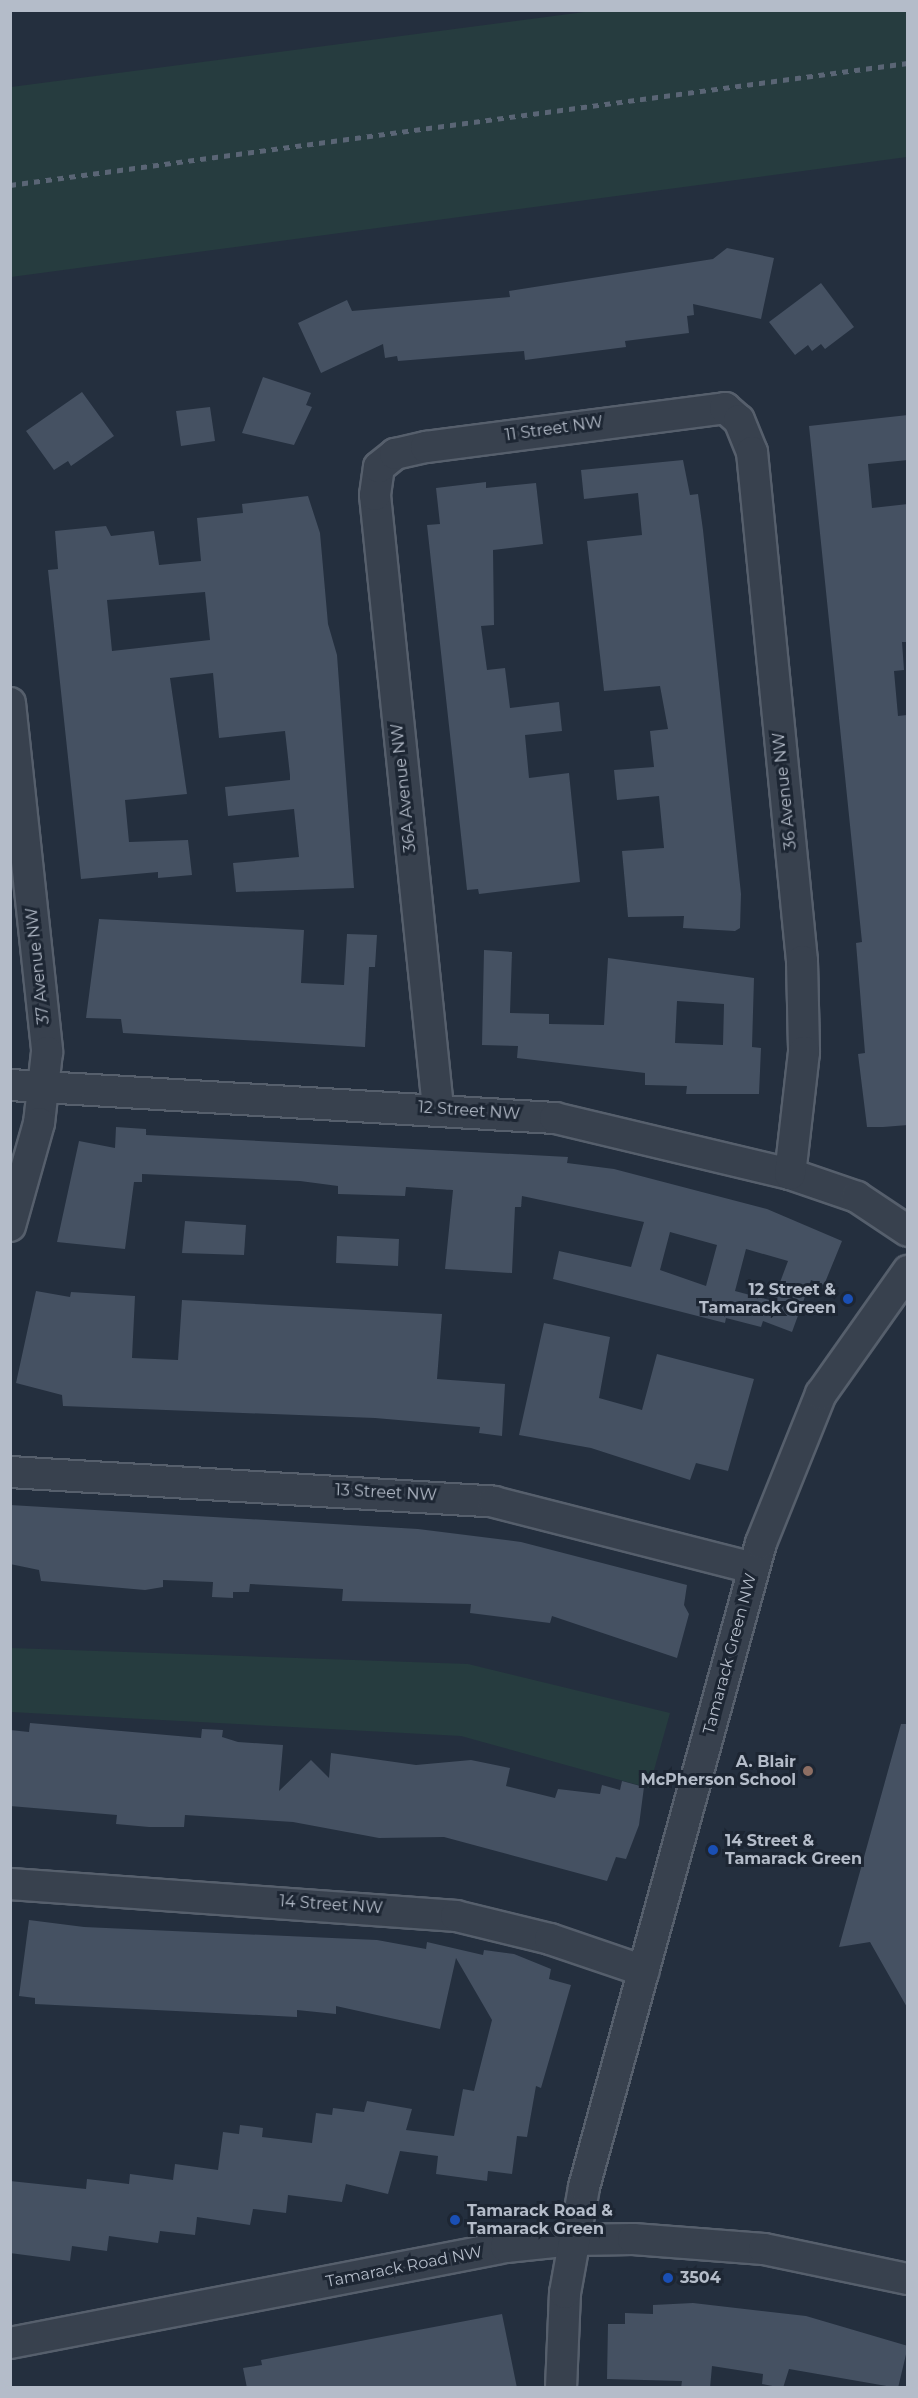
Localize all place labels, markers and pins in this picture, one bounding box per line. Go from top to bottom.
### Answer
place label: 12 Street & Tamarack Green [699,1280,836,1318]
marker: 12 Street & Tamarack Green [841,1292,855,1306]
place label: A. Blair McPherson School [640,1752,796,1790]
marker: A. Blair McPherson School [801,1764,815,1778]
place label: 14 Street & Tamarack Green [725,1831,862,1869]
marker: 14 Street & Tamarack Green [706,1843,720,1857]
place label: Tamarack Road & Tamarack Green [467,2201,613,2239]
marker: Tamarack Road & Tamarack Green [448,2213,462,2227]
place label: 3504 [680,2268,721,2288]
marker: 3504 [661,2271,675,2285]

